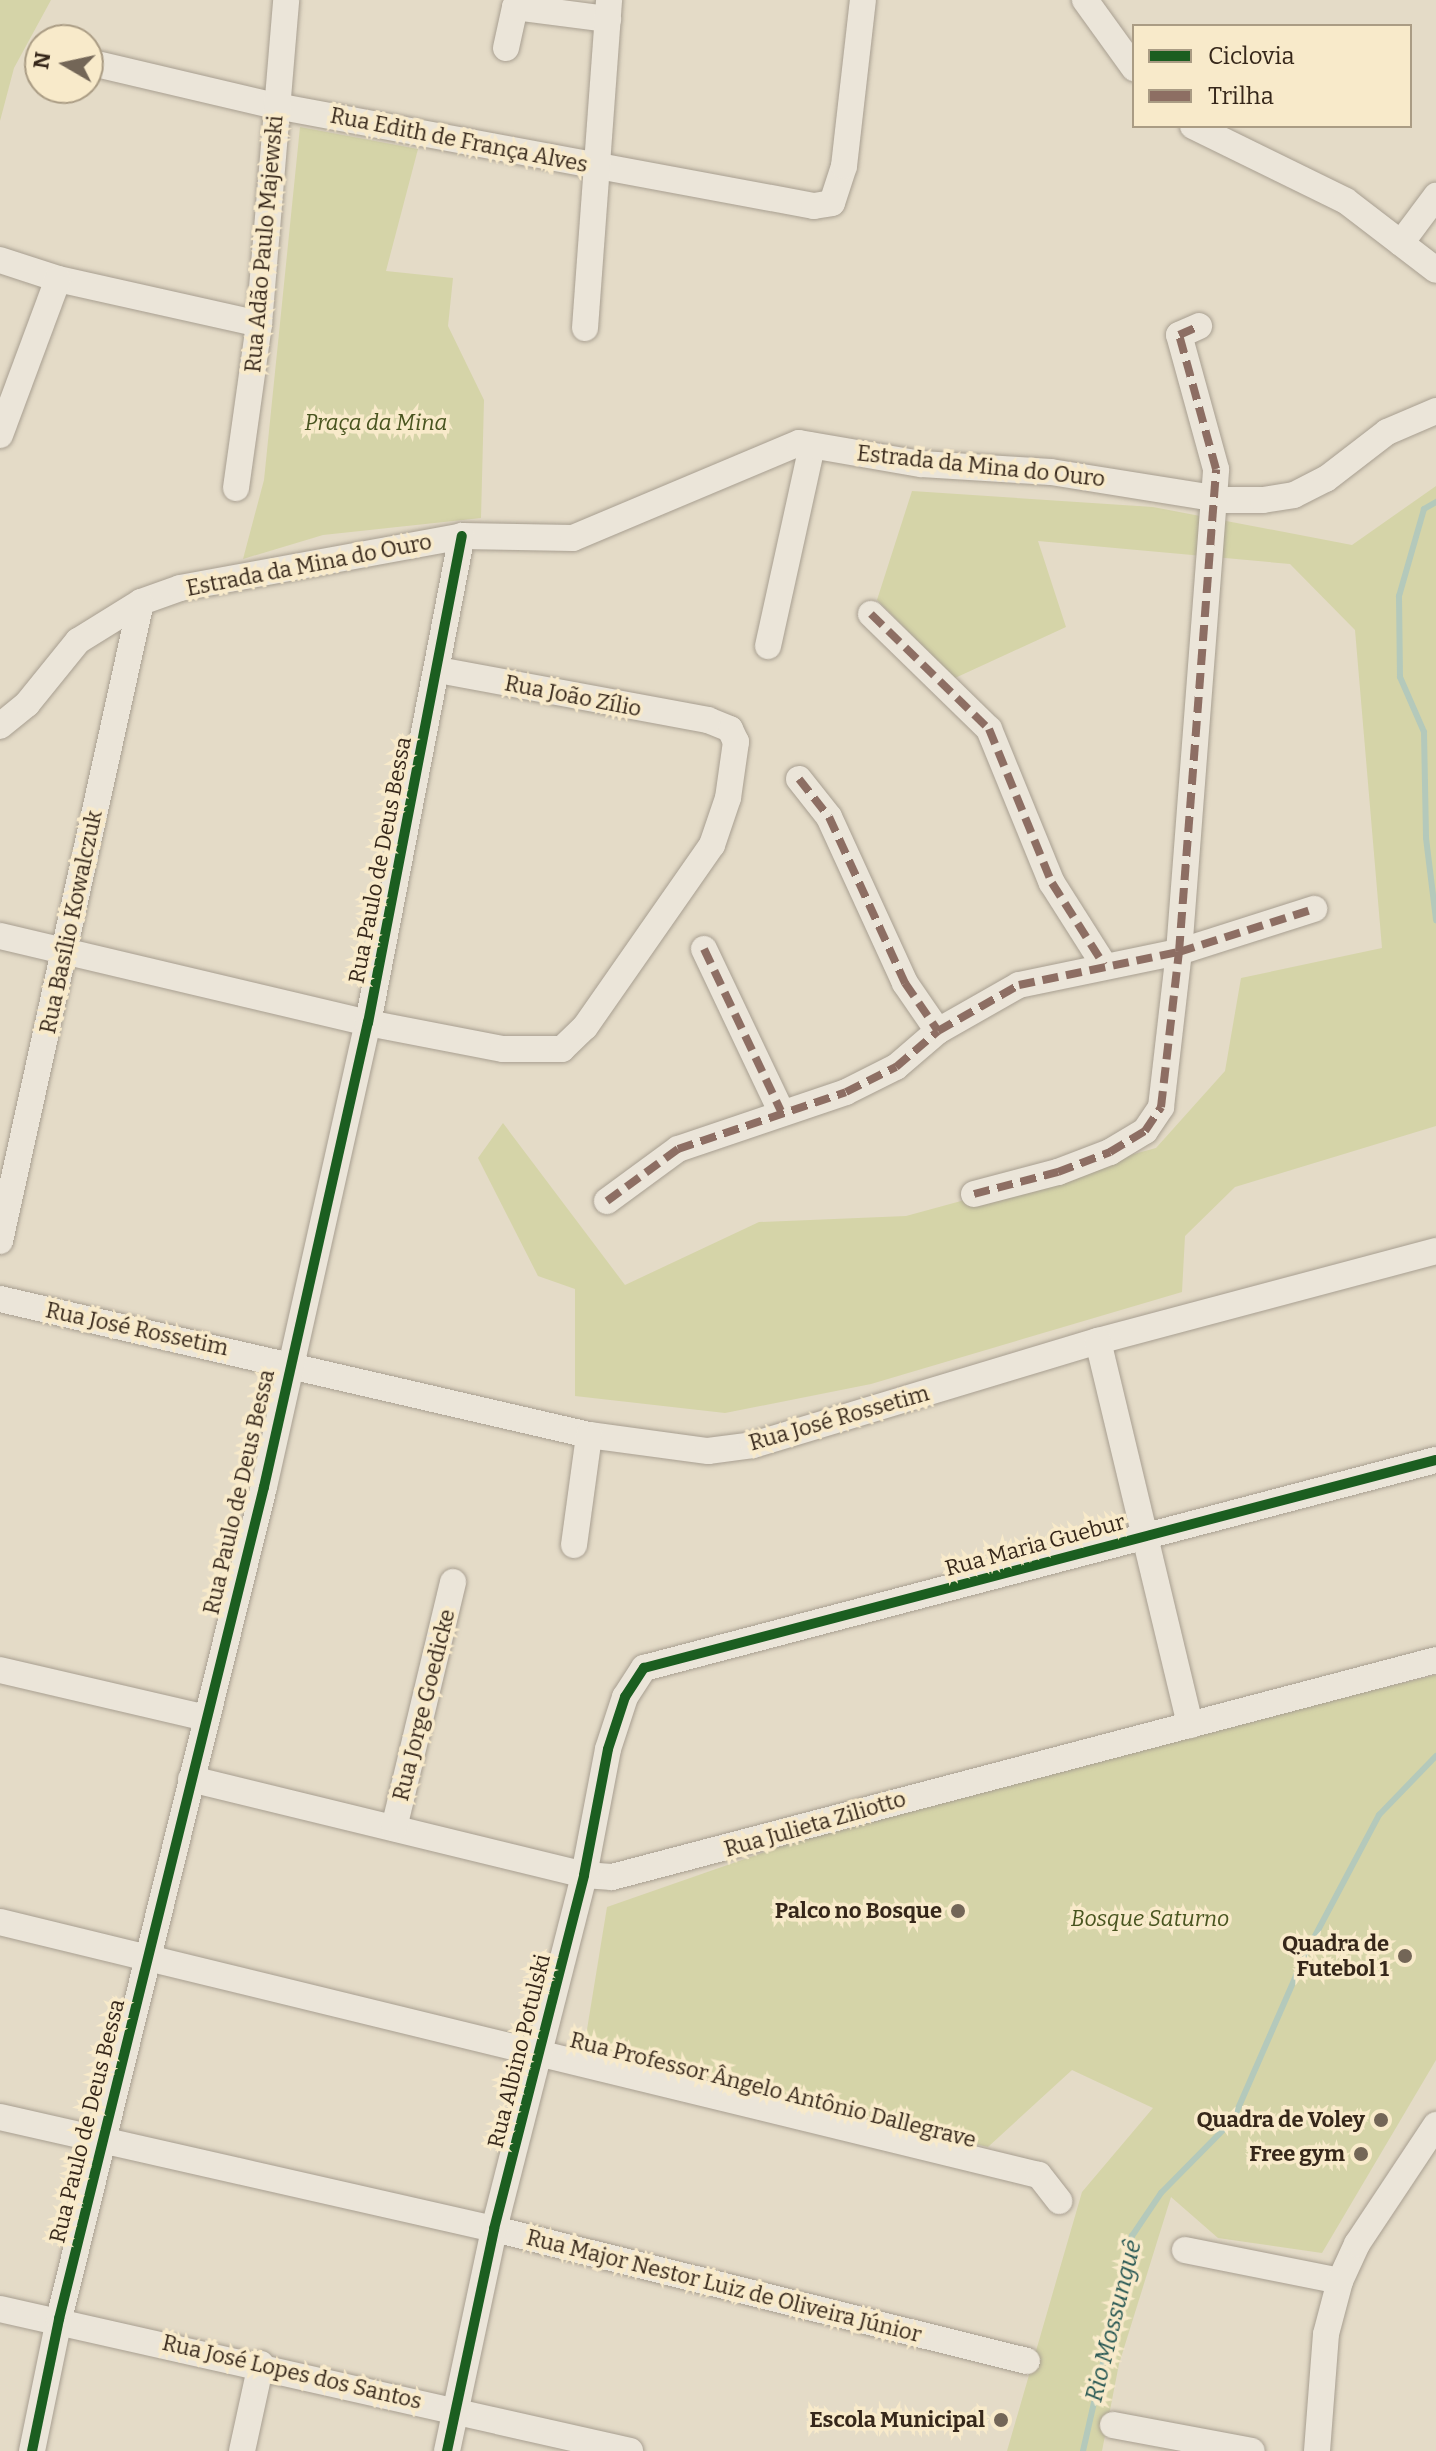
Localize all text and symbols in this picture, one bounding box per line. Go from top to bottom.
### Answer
north arrow [24,24,104,104]
legend [1132,24,1412,128]
text: Ciclovia [1208,42,1295,70]
text: N [27,50,56,71]
text: Trilha [1208,82,1274,110]
street label: Rua Edith de França Alves [328,102,590,178]
street label: Rua Adão Paulo Majewski [240,114,288,374]
park label: Praça da Mina [305,410,447,436]
street label: Estrada da Mina do Ouro [856,440,1106,492]
street label: Estrada da Mina do Ouro [184,528,434,602]
street label: Rua João Zílio [502,670,644,722]
street label: Rua Paulo de Deus Bessa [343,735,417,985]
street label: Rua Basílio Kowalczuk [34,808,108,1036]
street label: Rua José Rossetim [43,1297,231,1361]
street label: Rua Paulo de Deus Bessa [198,1367,280,1617]
street label: Rua José Rossetim [746,1380,932,1456]
street label: Rua Maria Guebur [942,1508,1128,1582]
street label: Rua Jorge Goedicke [387,1606,461,1804]
street label: Rua Julieta Ziliotto [721,1785,909,1863]
place label: Palco no Bosque [775,1898,942,1924]
marker: Palco no Bosque [949,1902,967,1920]
park label: Bosque Saturno [1071,1906,1229,1932]
place label: Quadra de Futebol 1 [1282,1930,1389,1982]
marker: Quadra de Futebol 1 [1396,1947,1414,1965]
street label: Rua Albino Potulski [482,1951,556,2151]
street label: Rua Paulo de Deus Bessa [44,1996,130,2246]
street label: Rua Professor Ângelo Antônio Dallegrave [567,2027,979,2153]
place label: Quadra de Voley [1196,2107,1365,2133]
marker: Quadra de Voley [1372,2111,1390,2129]
place label: Free gym [1249,2141,1345,2167]
marker: Free gym [1352,2145,1370,2163]
street label: Rua Major Nestor Luiz de Oliveira Júnior [524,2224,924,2348]
water label: Rio Mossunguê [1080,2237,1148,2405]
street label: Rua José Lopes dos Santos [160,2329,424,2415]
place label: Escola Municipal [810,2407,985,2433]
marker: Escola Municipal [992,2411,1010,2429]

